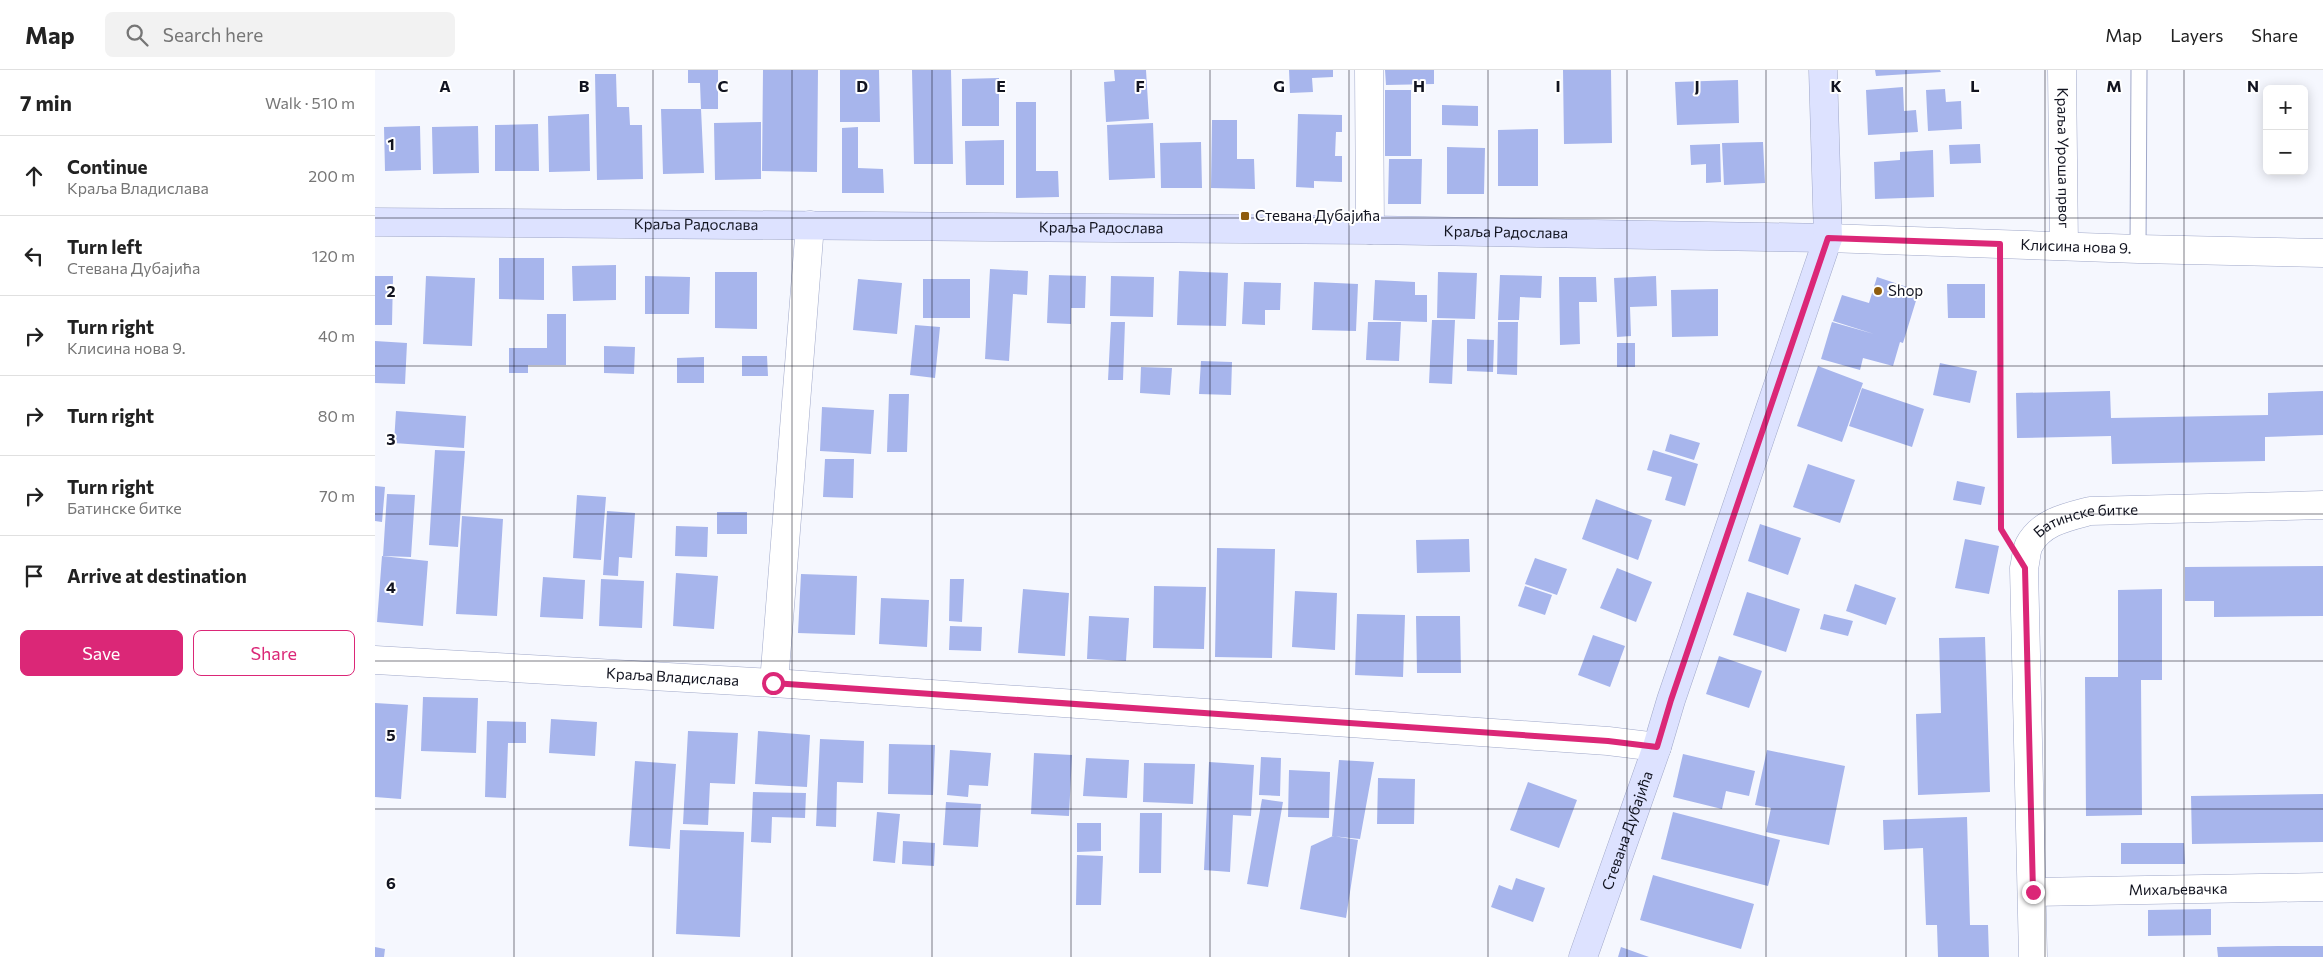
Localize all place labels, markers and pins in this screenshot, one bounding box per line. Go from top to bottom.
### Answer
place label: Стевана Дубајића [1255,206,1380,224]
marker: Стевана Дубајића [1239,210,1251,222]
place label: Shop [1888,281,1923,299]
marker: Shop [1872,285,1884,297]

